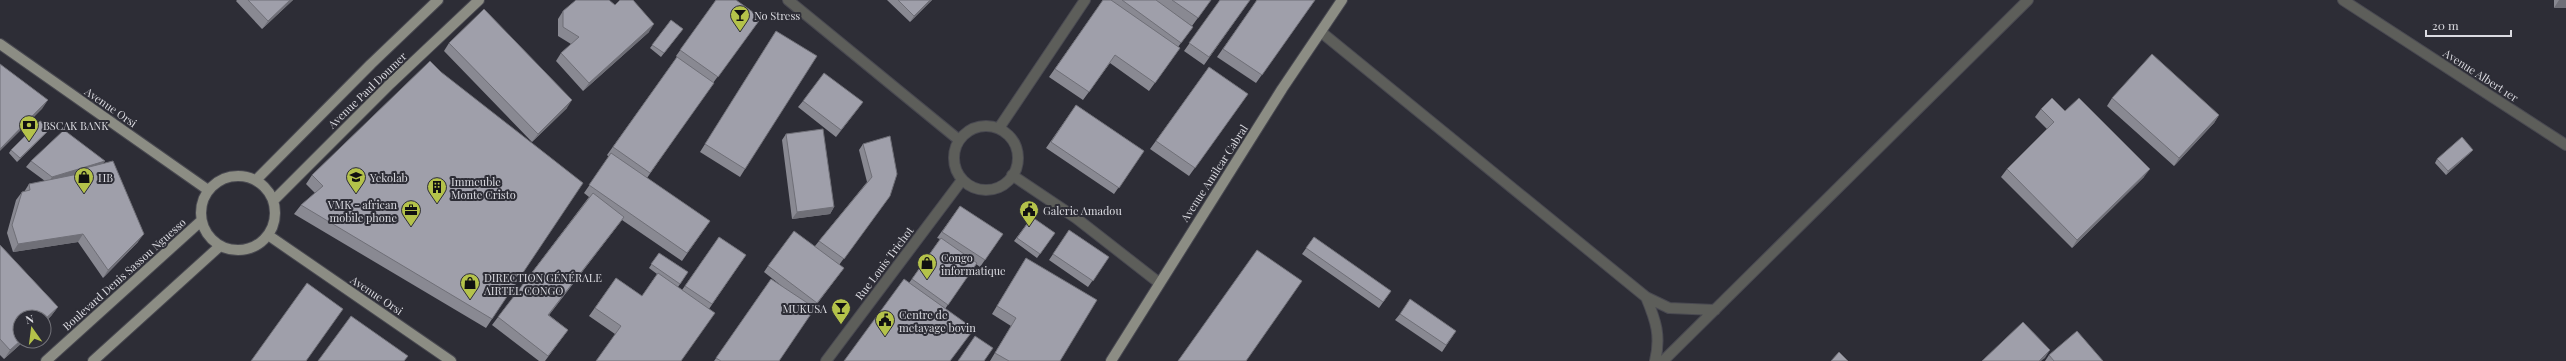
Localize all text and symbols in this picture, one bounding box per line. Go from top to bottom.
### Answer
bar icon: No Stress [729,4,751,32]
place label: No Stress [754,8,800,23]
scale bar [2426,12,2511,38]
text: 20 m [2432,17,2459,33]
street label: Avenue Albert 1er [2440,45,2521,105]
street label: Avenue Paul Doumer [324,49,410,132]
street label: Avenue Orsi [81,83,140,130]
bank icon: BSCAK BANK [18,114,40,142]
place label: BSCAK BANK [43,118,109,133]
street label: Avenue Amilcar Cabral [1176,122,1251,225]
shop icon: HB [73,166,95,194]
school or university icon: Yekolab [345,166,367,194]
place label: HB [98,170,113,185]
place label: Yekolab [369,170,408,185]
place label: Immeuble Monte Cristo [451,174,516,202]
building icon: Immeuble Monte Cristo [426,176,448,204]
place label: VMK - african mobile phone [327,197,397,225]
office icon: VMK - african mobile phone [400,199,422,227]
public building icon: Galerie Amadou [1018,199,1040,227]
place label: Galerie Amadou [1043,203,1122,218]
street label: Boulevard Denis Sassou Nguesso [59,215,189,333]
street label: Rue Louis Trichot [852,223,917,303]
place label: Congo informatique [941,250,1006,278]
shop icon: Congo informatique [916,252,938,280]
place label: DIRECTION GÉNÉRALE AIRTEL CONGO [483,270,602,298]
street label: Avenue Orsi [347,271,406,318]
shop icon: DIRECTION GÉNÉRALE AIRTEL CONGO [459,272,481,300]
bar icon: MUKUSA [830,297,852,325]
place label: MUKUSA [782,301,827,316]
place label: Centre de metayage bovin [899,307,976,335]
north arrow [12,309,52,349]
public building icon: Centre de metayage bovin [874,309,896,337]
text: N [24,311,35,327]

